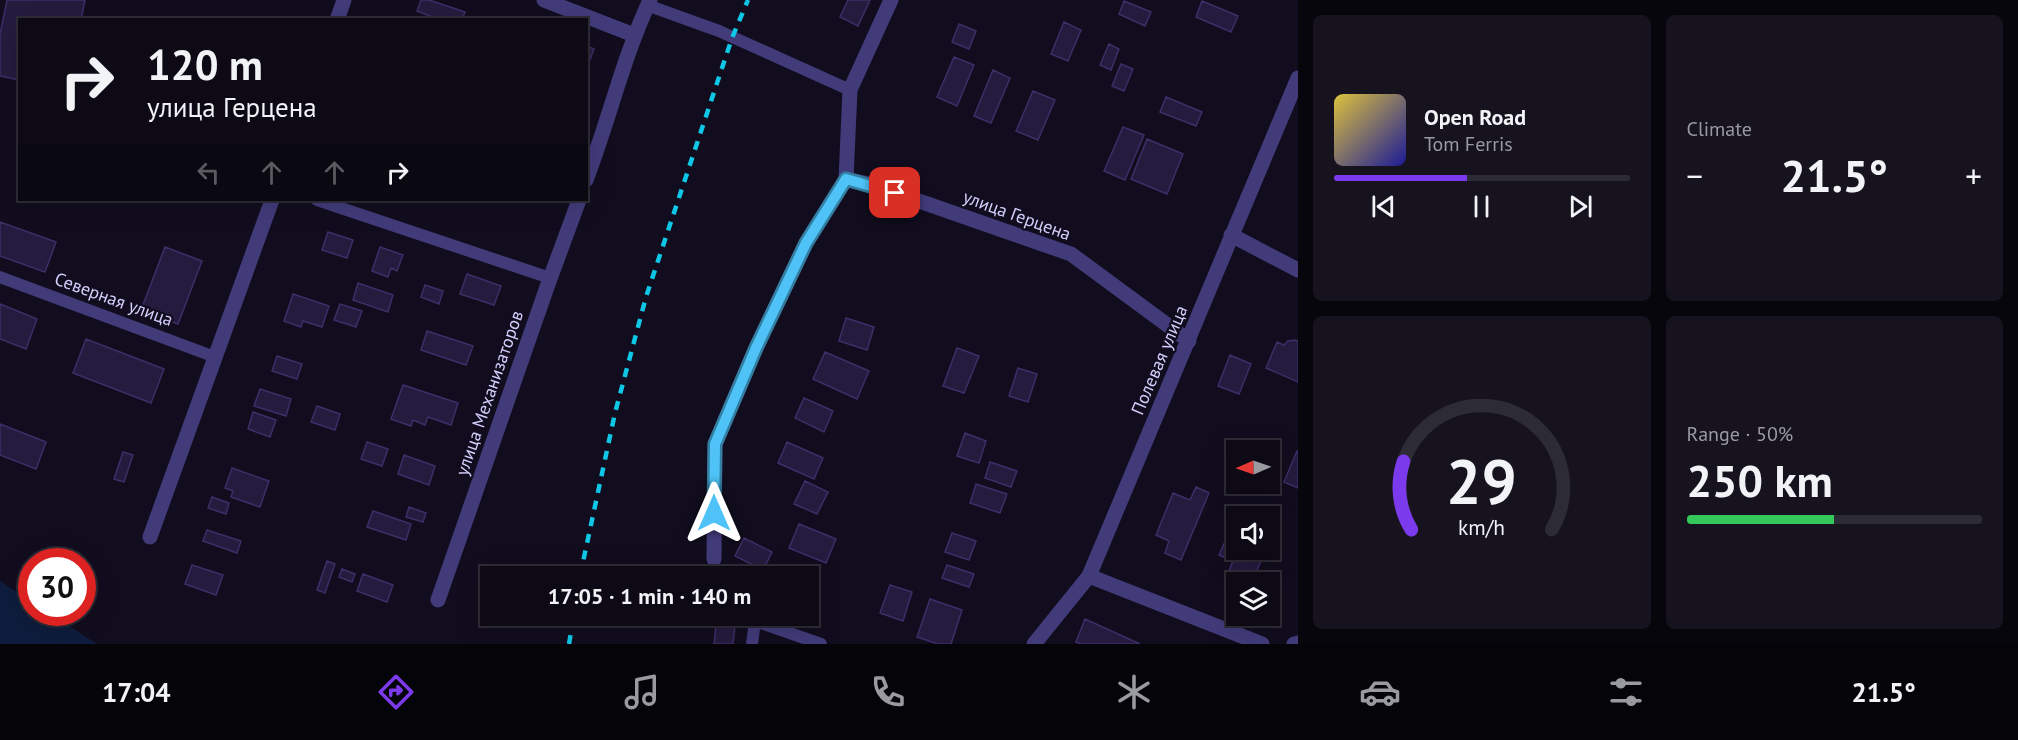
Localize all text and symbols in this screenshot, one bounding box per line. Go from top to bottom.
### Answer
text: 120 m [147,37,263,92]
icon: right [48,42,126,120]
text: улица Герцена [147,90,317,124]
text: Open Road [1424,103,1526,131]
text: Climate [1687,116,1752,142]
text: Tom Ferris [1424,131,1513,157]
text: 21.5° [1781,146,1888,204]
text: − [1687,154,1703,197]
text: + [1965,154,1982,197]
icon: left [192,156,225,189]
icon: ahead [255,156,288,189]
icon: ahead [318,156,351,189]
icon: right [381,156,414,189]
pin [869,167,920,218]
icon: arrive [878,176,911,209]
street label: улица Герцена [960,185,1074,245]
icon: previous [1367,190,1400,223]
icon: pause [1465,190,1498,223]
icon: next [1564,190,1597,223]
street label: Северная улица [52,267,176,331]
street label: Полевая улица [1126,302,1192,418]
street label: улица Механизаторов [450,307,528,479]
text: Range · 50% [1687,421,1793,447]
north arrow [1226,440,1280,494]
map controls [1226,440,1280,626]
text: 29 [1446,440,1517,521]
text: 250 km [1687,451,1833,509]
position arrow [682,481,746,545]
button: sound [1226,506,1280,560]
text: km/h [1458,513,1505,541]
speed limit sign: 30 [18,548,96,626]
button: layers [1226,572,1280,626]
text: 17:05 · 1 min · 140 m [548,582,751,610]
icon: directions [375,671,417,713]
icon: music [621,671,663,713]
icon: phone [867,671,909,713]
icon: climate [1113,671,1155,713]
icon: car [1359,671,1401,713]
icon: filters [1605,671,1647,713]
text: 17:04 [102,675,171,709]
text: 21.5° [1852,675,1916,709]

